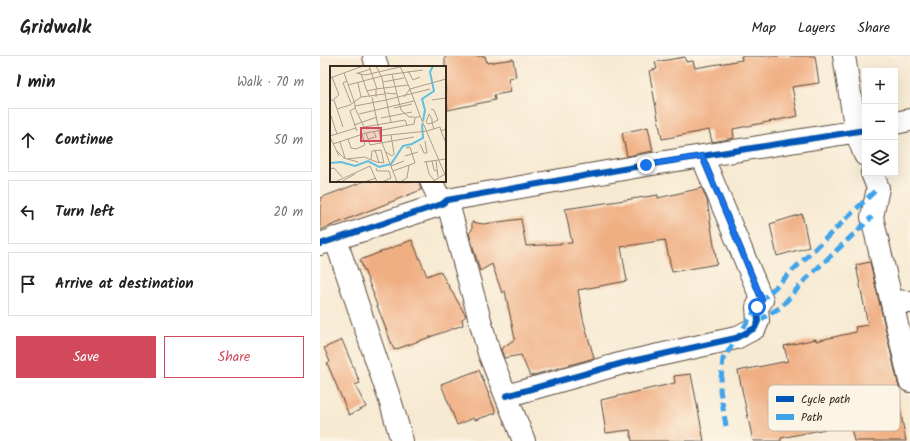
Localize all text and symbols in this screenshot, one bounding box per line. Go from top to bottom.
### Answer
text: Gridwalk [20,13,91,43]
text: Map [752,17,776,39]
text: Layers [798,17,836,39]
text: Share [858,17,890,39]
inset map [330,66,446,182]
map controls [862,68,898,176]
button: + [862,68,898,104]
text: 1 min [16,69,55,96]
text: Walk · 70 m [237,72,304,93]
button: − [862,104,898,140]
text: Continue [55,128,113,152]
icon: ahead [17,129,39,151]
text: 50 m [274,130,303,151]
button: layers [862,140,898,176]
route end [637,156,655,174]
text: Turn left [55,200,115,224]
icon: left [17,201,39,223]
text: 20 m [273,202,303,223]
text: Arrive at destination [55,272,194,296]
icon: arrive [17,273,39,295]
route start [748,298,766,316]
button: Save [16,336,156,378]
button: Share [164,336,304,378]
legend [768,385,900,431]
text: Cycle path [801,391,850,409]
text: Path [801,409,822,427]

